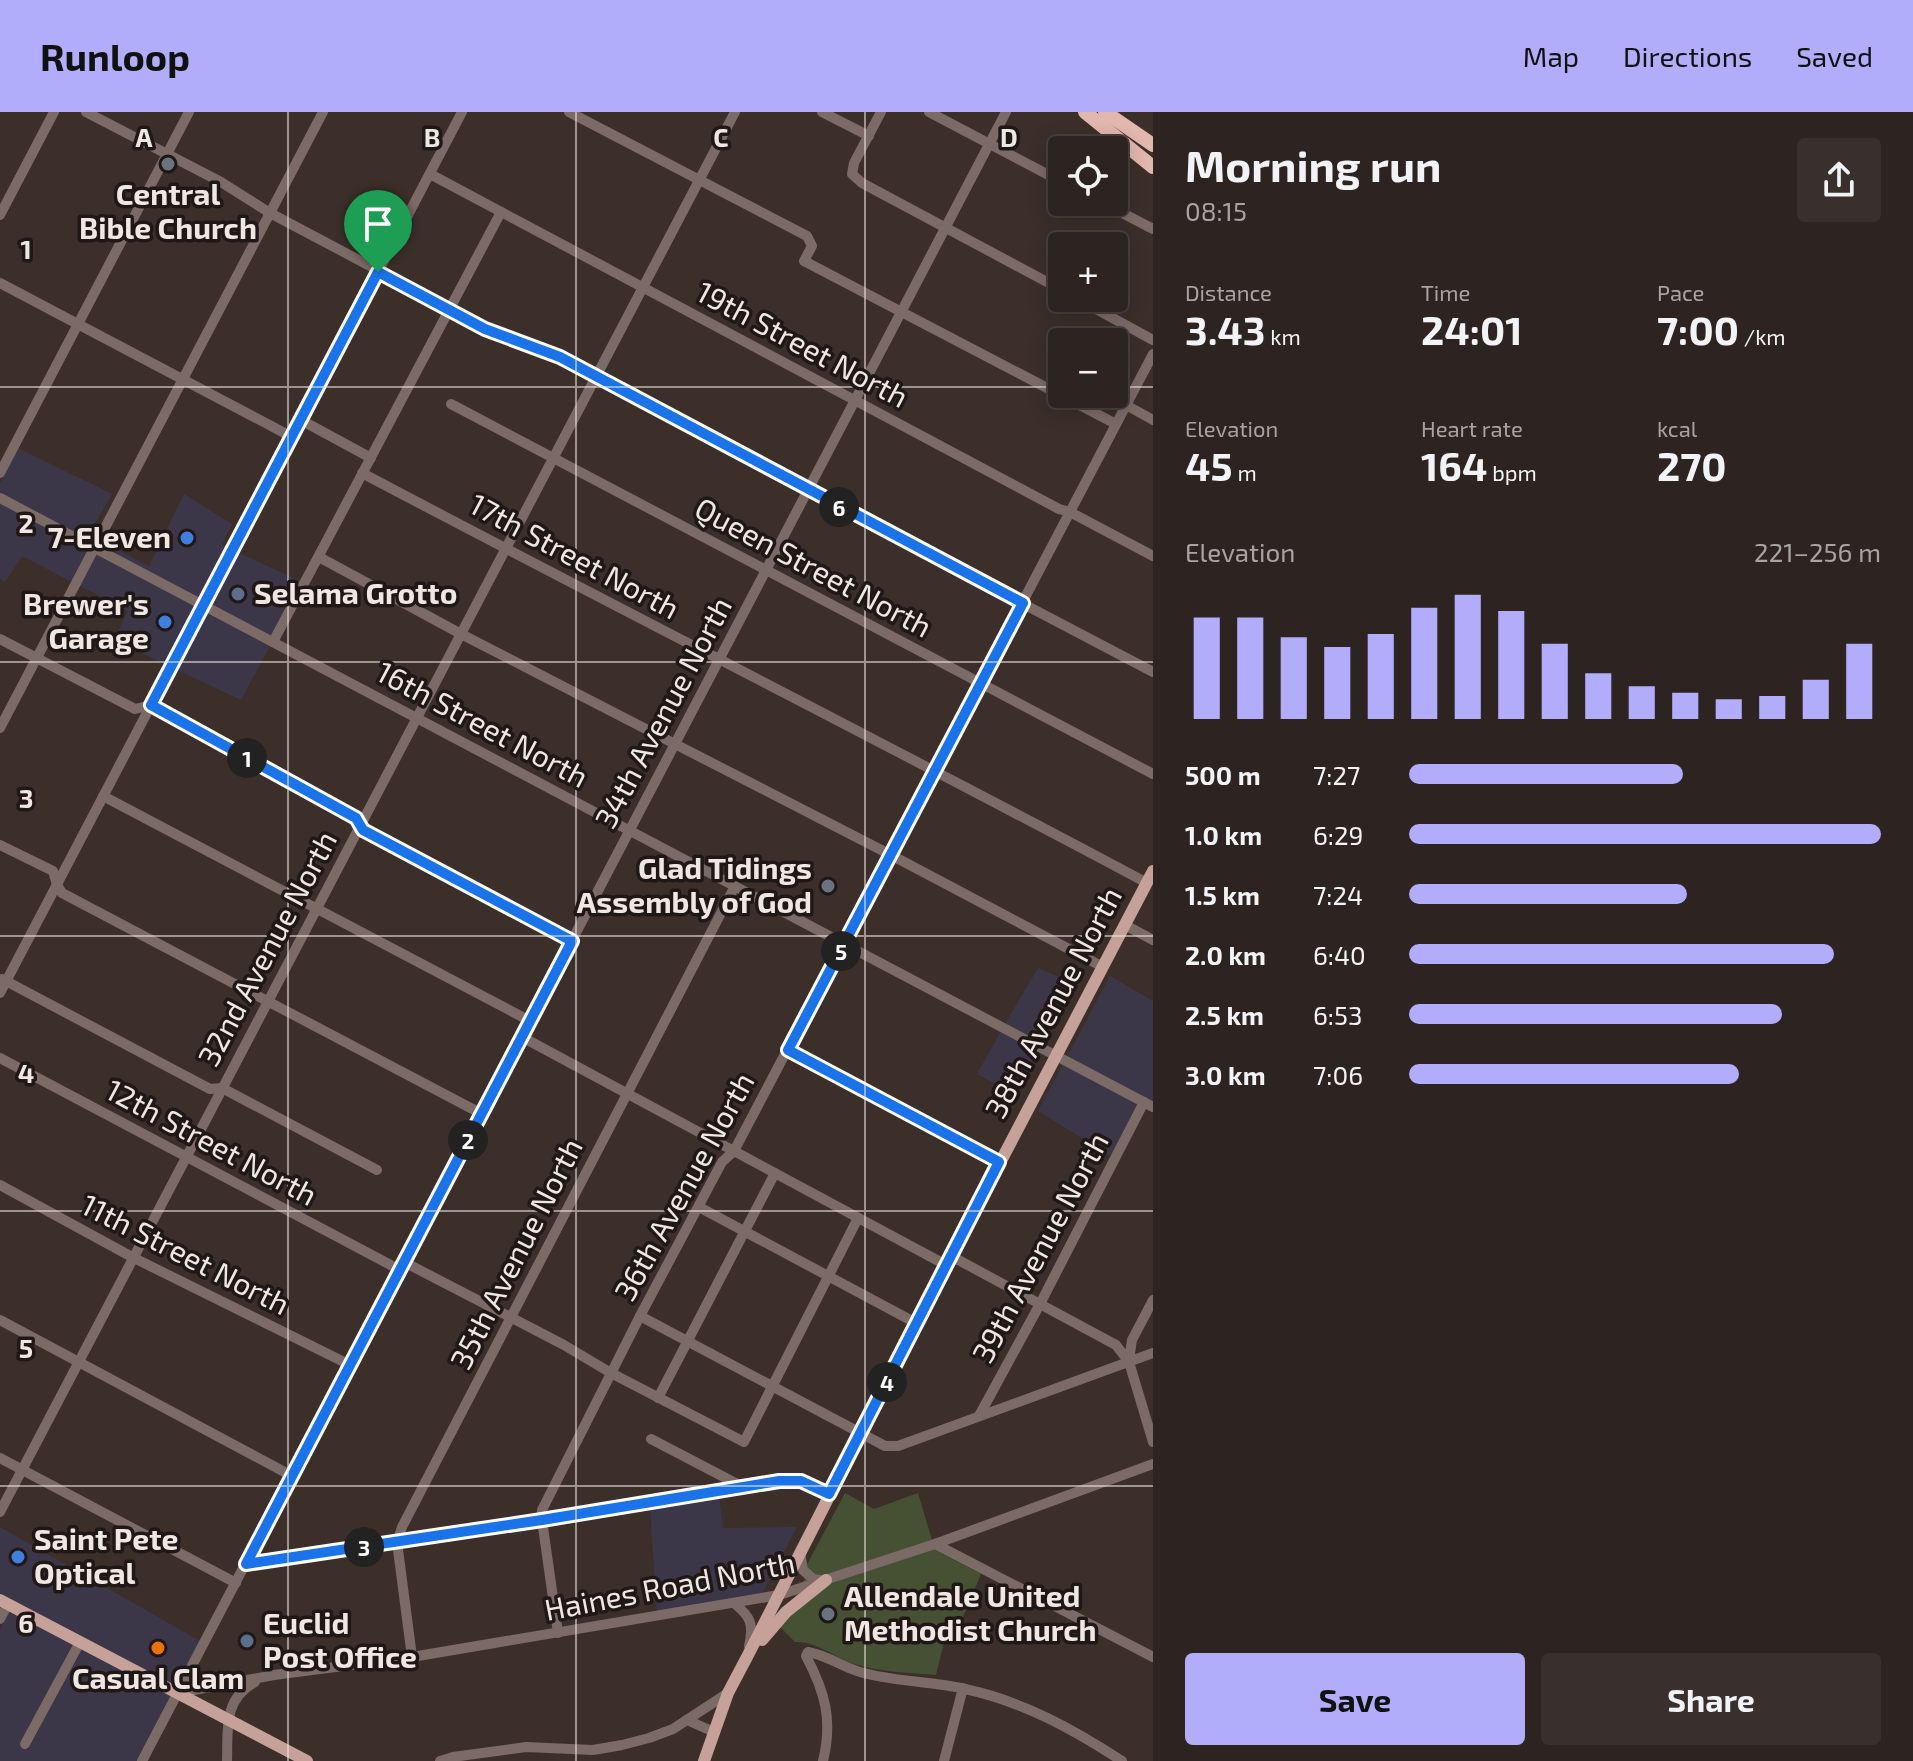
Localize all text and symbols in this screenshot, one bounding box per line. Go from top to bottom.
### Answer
text: Runloop [40,33,190,79]
text: Map [1523,39,1579,73]
text: Directions [1623,39,1752,73]
text: Saved [1796,39,1873,73]
text: A [136,121,153,152]
text: B [424,121,440,152]
text: C [713,121,729,152]
text: D [1000,121,1018,152]
map controls [1048,136,1128,408]
button: locate [1048,136,1128,216]
text: Morning run [1185,138,1441,191]
button: share [1797,138,1881,222]
marker: Central Bible Church [159,155,177,173]
place label: Central Bible Church [79,175,257,245]
pin [344,190,412,272]
text: 08:15 [1185,195,1247,226]
icon: arrive [356,202,400,246]
button: + [1048,232,1128,312]
text: 1 [20,233,32,264]
street label: 19th Street North [691,272,915,414]
text: Distance [1185,279,1272,305]
text: Time [1421,279,1470,305]
text: Pace [1657,279,1704,305]
text: 3.43 [1185,305,1265,353]
text: 24:01 [1421,305,1523,353]
text: 7:00 [1657,305,1739,353]
text: km [1265,323,1301,349]
text: /km [1739,323,1786,349]
button: − [1048,328,1128,408]
text: Elevation [1185,415,1278,441]
text: Heart rate [1421,415,1523,441]
text: kcal [1657,415,1697,441]
text: 45 [1185,441,1233,489]
text: 164 [1421,441,1487,489]
text: 270 [1657,441,1727,489]
text: m [1233,459,1257,485]
text: bpm [1487,459,1537,485]
street label: 17th Street North [464,485,686,626]
pin: 6 [819,487,859,527]
street label: Queen Street North [690,489,938,644]
text: 6 [833,494,845,520]
text: 2 [18,507,34,538]
place label: 7-Eleven [48,518,171,554]
marker: 7-Eleven [178,529,196,547]
text: Elevation [1185,536,1295,567]
text: 221–256 m [1754,536,1881,567]
place label: Selama Grotto [254,574,457,610]
place label: Brewer's Garage [23,585,149,655]
marker: Selama Grotto [229,585,247,603]
street label: 34th Avenue North [586,590,738,834]
marker: Brewer's Garage [156,613,174,631]
street label: 16th Street North [371,652,595,794]
pin: 1 [227,738,267,778]
text: 1 [242,745,252,771]
text: 500 m [1185,759,1261,790]
text: 7:27 [1313,759,1360,790]
text: 3 [19,782,33,813]
text: 1.0 km [1185,819,1262,850]
text: 6:29 [1313,819,1364,850]
street label: 32nd Avenue North [189,825,343,1071]
place label: Glad Tidings Assembly of God [577,849,812,920]
marker: Glad Tidings Assembly of God [819,877,837,895]
text: 1.5 km [1185,879,1260,910]
text: 7:24 [1313,879,1363,910]
street label: 38th Avenue North [976,881,1128,1124]
pin: 5 [821,931,861,971]
text: 5 [835,938,847,964]
text: 2.0 km [1185,939,1266,970]
text: 6:40 [1313,939,1366,970]
text: 2.5 km [1185,999,1264,1030]
text: 6:53 [1313,999,1362,1030]
text: 4 [18,1057,34,1088]
text: 3.0 km [1185,1059,1266,1090]
text: 7:06 [1313,1059,1363,1090]
street label: 36th Avenue North [606,1066,761,1306]
street label: 12th Street North [100,1071,323,1212]
pin: 2 [448,1120,488,1160]
street label: 39th Avenue North [963,1126,1115,1368]
text: 2 [462,1127,474,1153]
street label: 35th Avenue North [442,1132,589,1374]
street label: 11th Street North [76,1185,296,1321]
text: 5 [19,1332,33,1363]
pin: 4 [867,1362,907,1402]
text: 4 [880,1369,894,1395]
place label: Saint Pete Optical [34,1520,178,1590]
pin: 3 [344,1527,384,1567]
text: 3 [358,1534,370,1560]
street label: Haines Road North [541,1543,798,1627]
marker: Saint Pete Optical [9,1548,27,1566]
place label: Allendale United Methodist Church [844,1577,1097,1647]
place label: Euclid Post Office [263,1604,417,1674]
marker: Allendale United Methodist Church [819,1605,837,1623]
text: 6 [18,1607,34,1638]
marker: Euclid Post Office [238,1632,256,1650]
marker: Casual Clam [149,1639,167,1657]
button: Save [1185,1653,1525,1745]
button: Share [1541,1653,1881,1745]
place label: Casual Clam [72,1659,244,1695]

